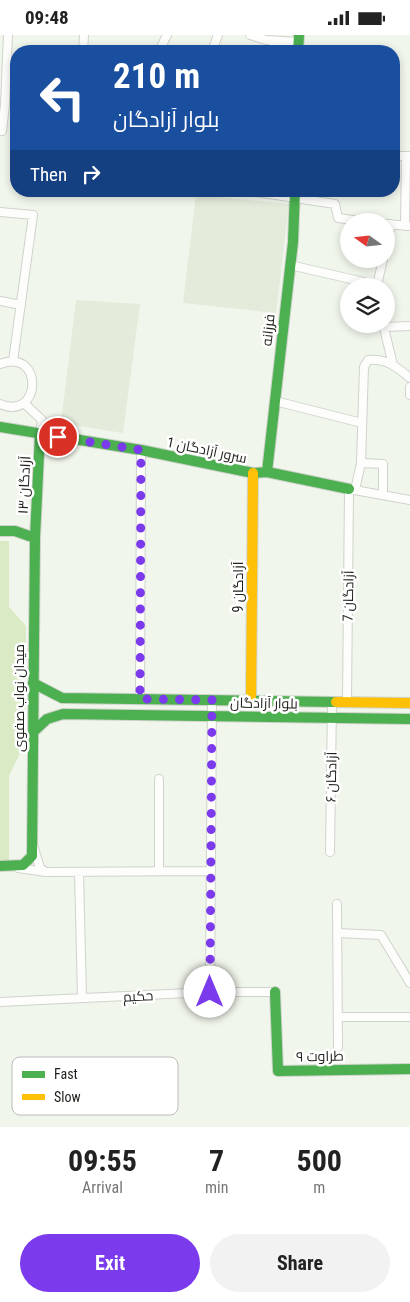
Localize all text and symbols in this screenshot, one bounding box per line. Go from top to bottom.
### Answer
text: 09:48 [25,6,69,29]
text: 210 m [113,56,200,97]
icon: left [30,65,95,130]
text: بلوار آزادگان [113,107,219,132]
icon: right [77,160,105,188]
text: Then [30,163,67,186]
north arrow [340,213,395,267]
map controls [340,213,395,333]
button: layers [340,278,395,333]
street label: فرزانه [258,313,278,347]
pin [37,416,79,458]
icon: arrive [44,423,72,451]
street label: سرور آزادگان 1 [166,434,248,466]
street label: آزادگان ۱۳ [14,455,34,514]
street label: آزادگان 9 [230,561,246,613]
street label: آزادگان 7 [340,570,356,622]
street label: میدان نواب صفوی [11,644,27,752]
street label: بلوار آزادگان [230,694,298,712]
street label: آزادگان ۶ [323,751,339,803]
position arrow [183,965,235,1017]
street label: حکیم [122,987,154,1007]
street label: طراوت ۹ [296,1048,344,1064]
legend [12,1057,178,1115]
text: Fast [54,1066,78,1082]
text: Slow [54,1089,81,1105]
text: 09:55 [68,1143,137,1178]
text: 7 [209,1143,224,1178]
text: 500 [296,1143,342,1178]
text: Arrival [82,1178,123,1197]
text: min [205,1178,228,1197]
text: m [313,1178,325,1197]
button: Exit [20,1234,200,1292]
button: Share [210,1234,390,1292]

